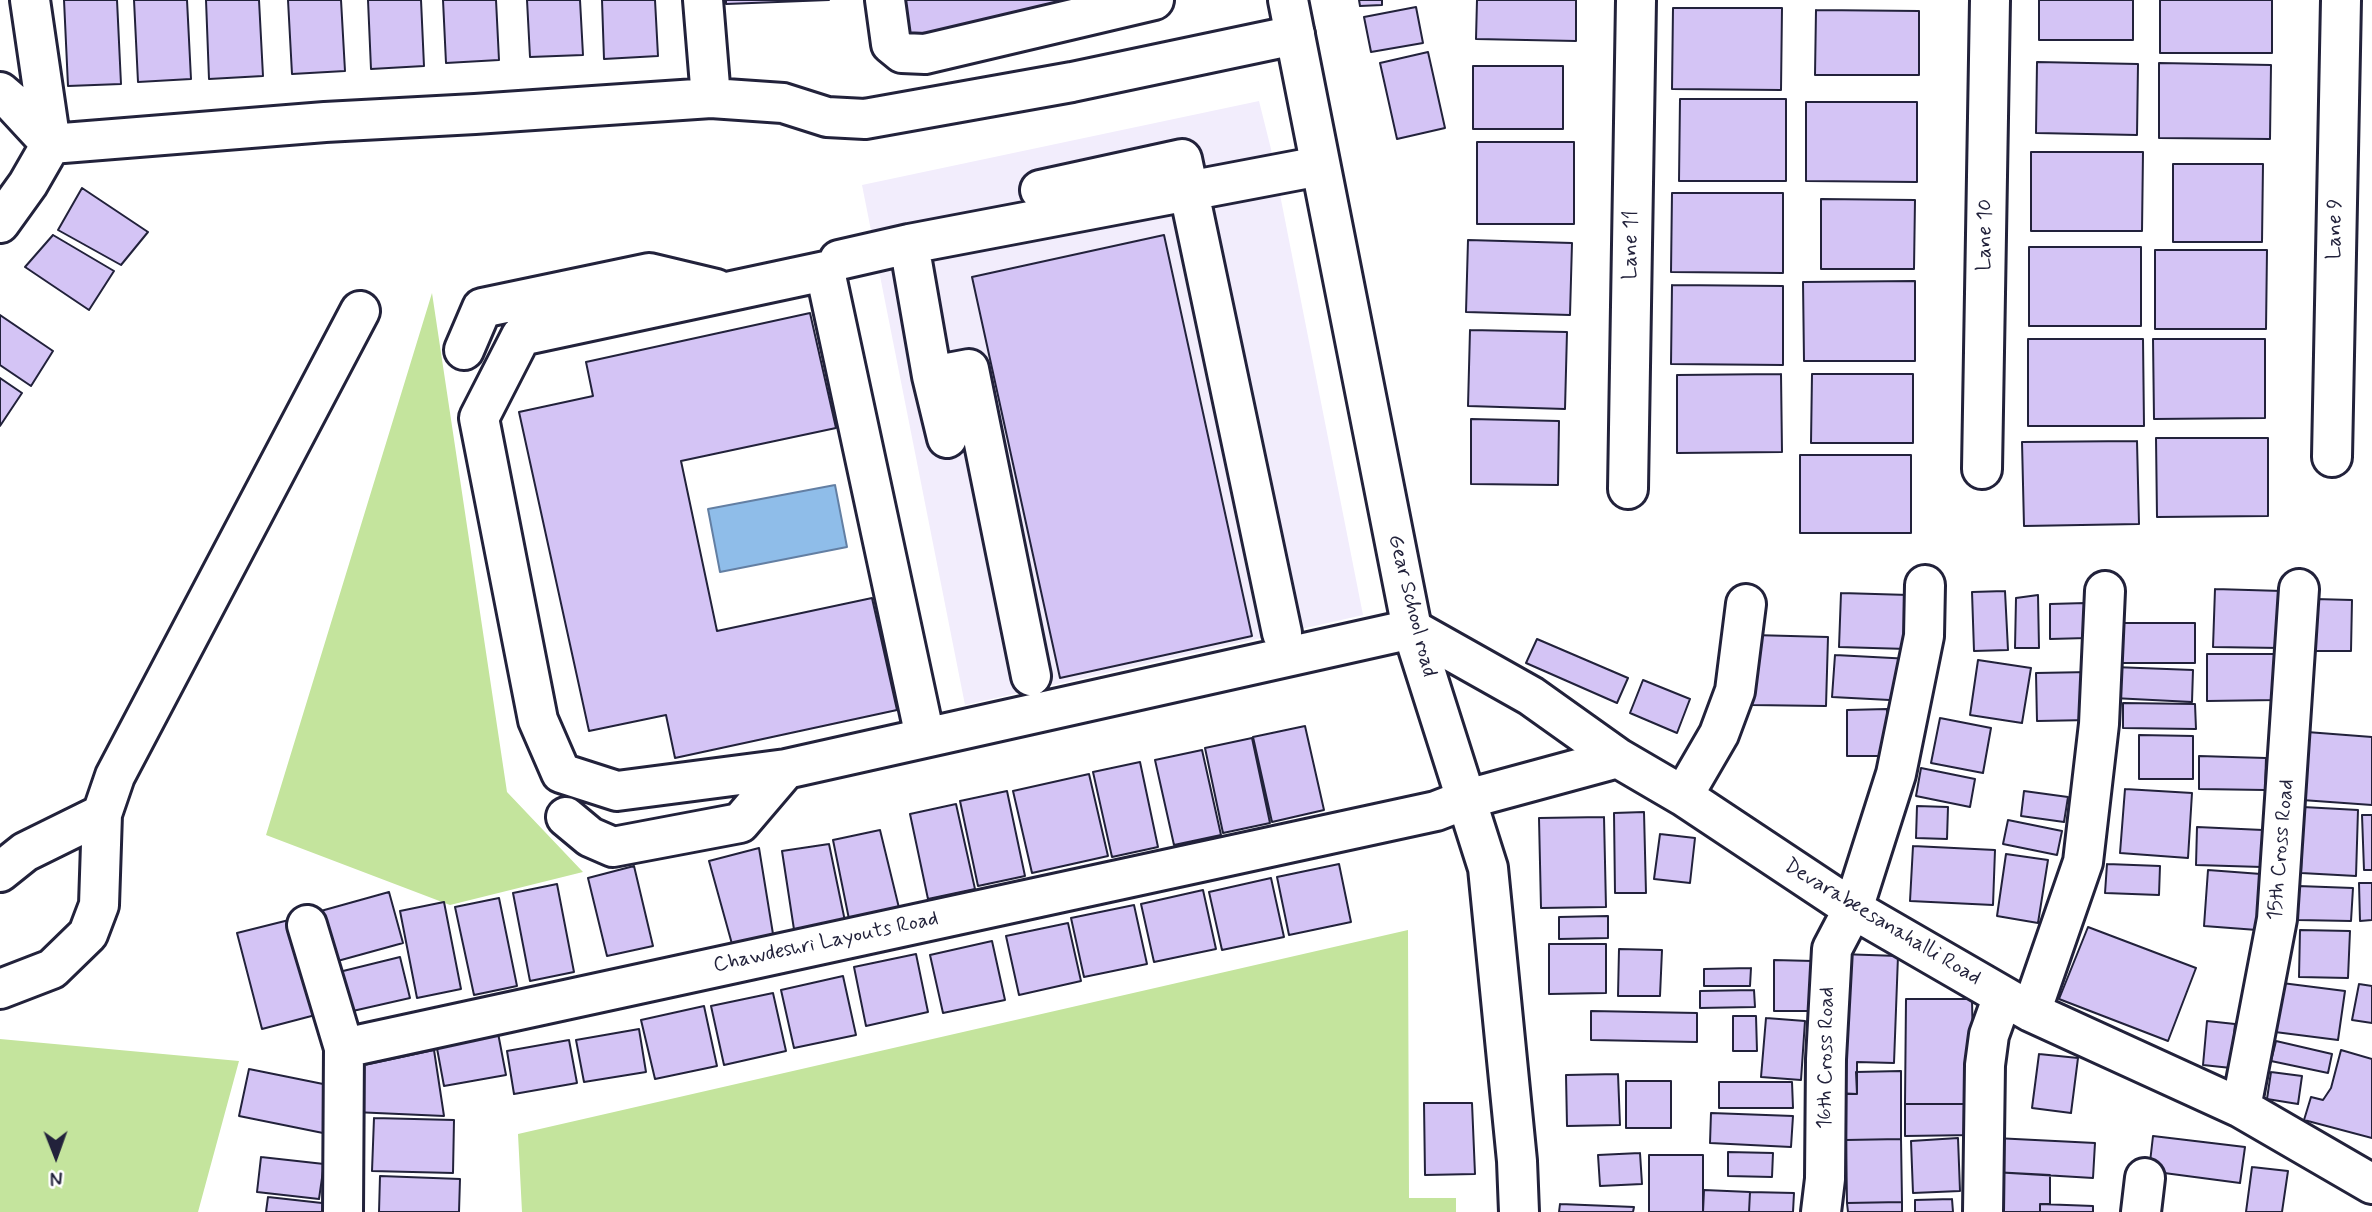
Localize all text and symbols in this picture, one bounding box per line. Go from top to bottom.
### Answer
street label: Lane 9 [2323,198,2349,260]
street label: Lane 10 [1973,199,1999,271]
street label: Lane 11 [1619,210,1645,280]
street label: Gear School road [1381,532,1441,680]
street label: 15th Cross Road [2263,778,2301,922]
street label: Devarabeesanahalli Road [1779,854,1985,992]
street label: Chawdeshri Layouts Road [711,907,941,979]
street label: 16th Cross Road [1813,987,1841,1129]
north arrow [21,1121,91,1191]
text: N [50,1165,63,1190]

